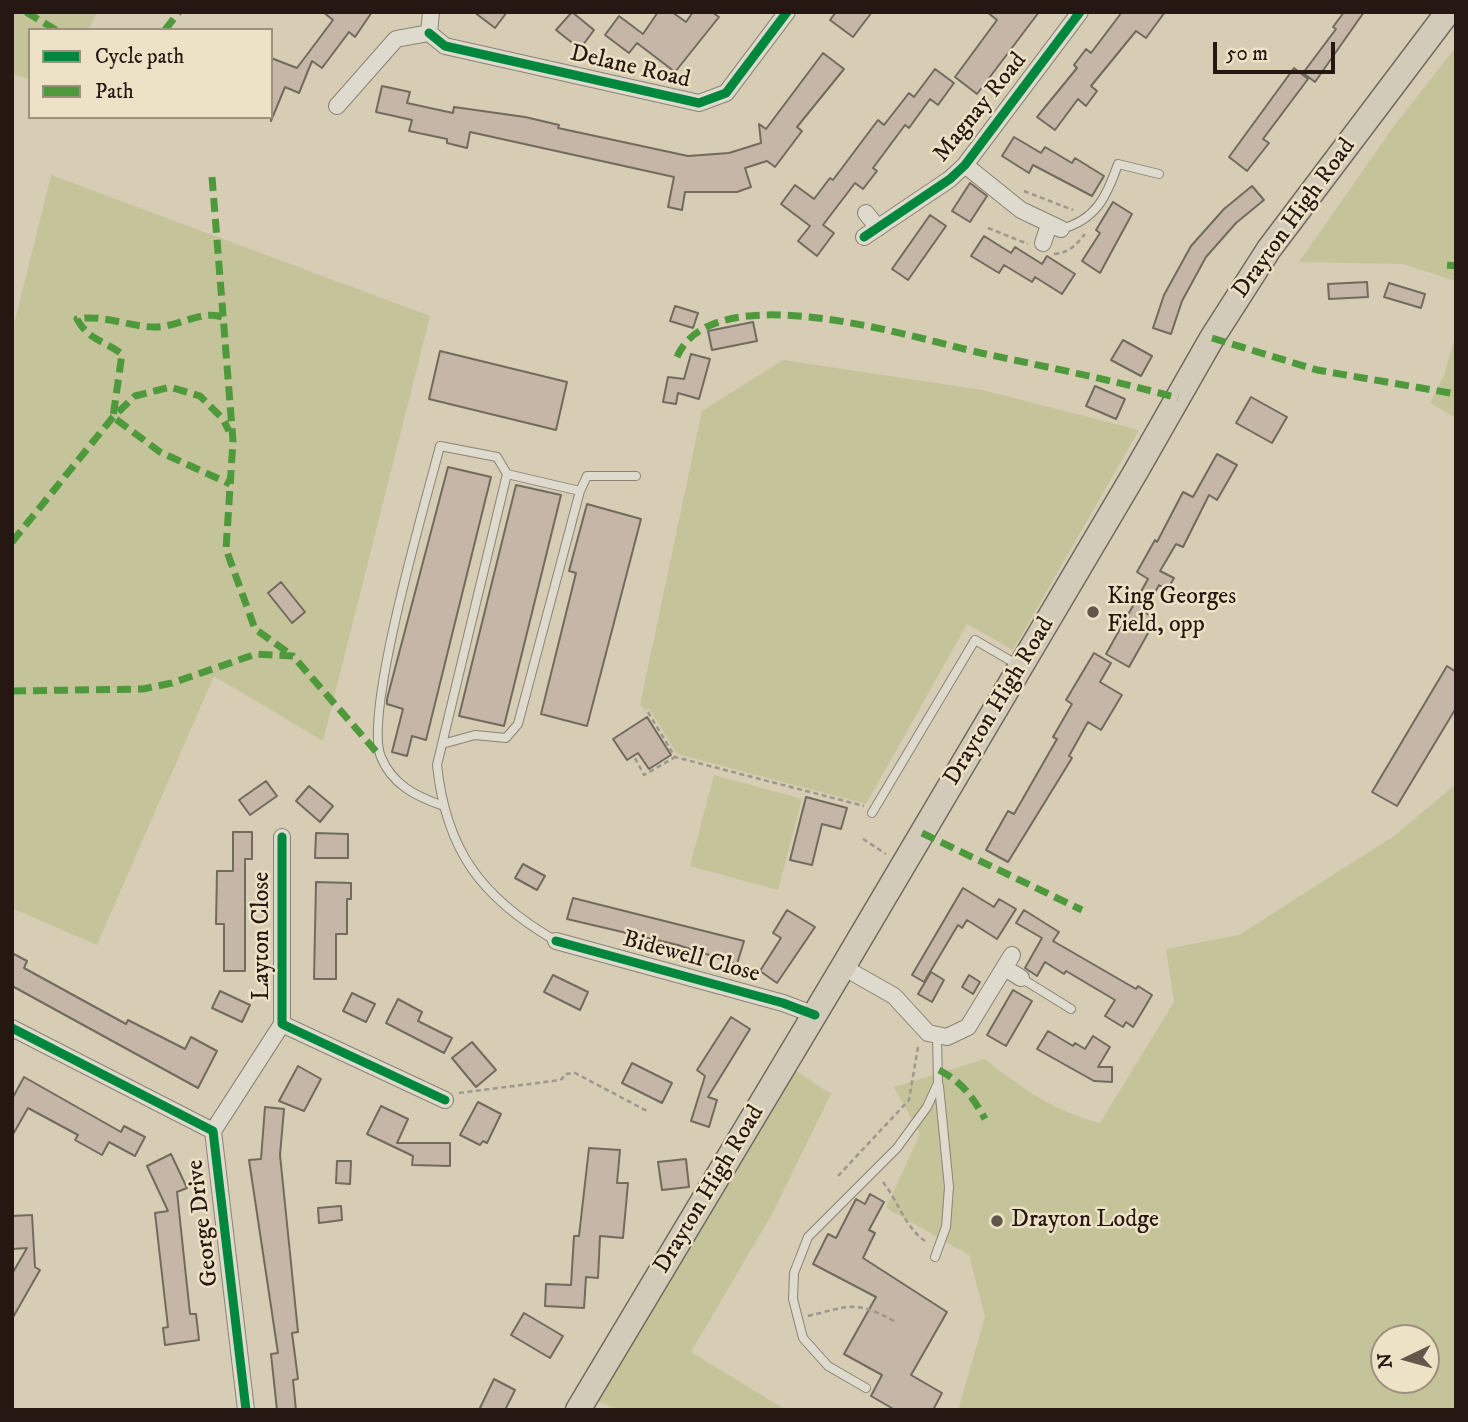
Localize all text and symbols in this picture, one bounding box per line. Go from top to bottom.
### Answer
legend [28,28,273,119]
scale bar [1216,28,1338,72]
street label: Delane Road [567,40,693,96]
text: 50 m [1226,41,1268,67]
text: Cycle path [95,44,184,70]
street label: Magnay Road [928,47,1034,169]
text: Path [95,79,134,105]
street label: Drayton High Road [1227,133,1363,305]
place label: King Georges Field, opp [1107,584,1236,640]
marker: King Georges Field, opp [1085,604,1101,620]
street label: Drayton High Road [939,613,1061,791]
street label: Layton Close [249,872,277,1000]
street label: Bidewell Close [619,926,763,990]
street label: Drayton High Road [649,1101,771,1279]
street label: George Drive [182,1158,226,1288]
place label: Drayton Lodge [1011,1207,1159,1235]
marker: Drayton Lodge [989,1213,1005,1229]
north arrow [1370,1324,1440,1394]
text: N [1373,1352,1398,1369]

